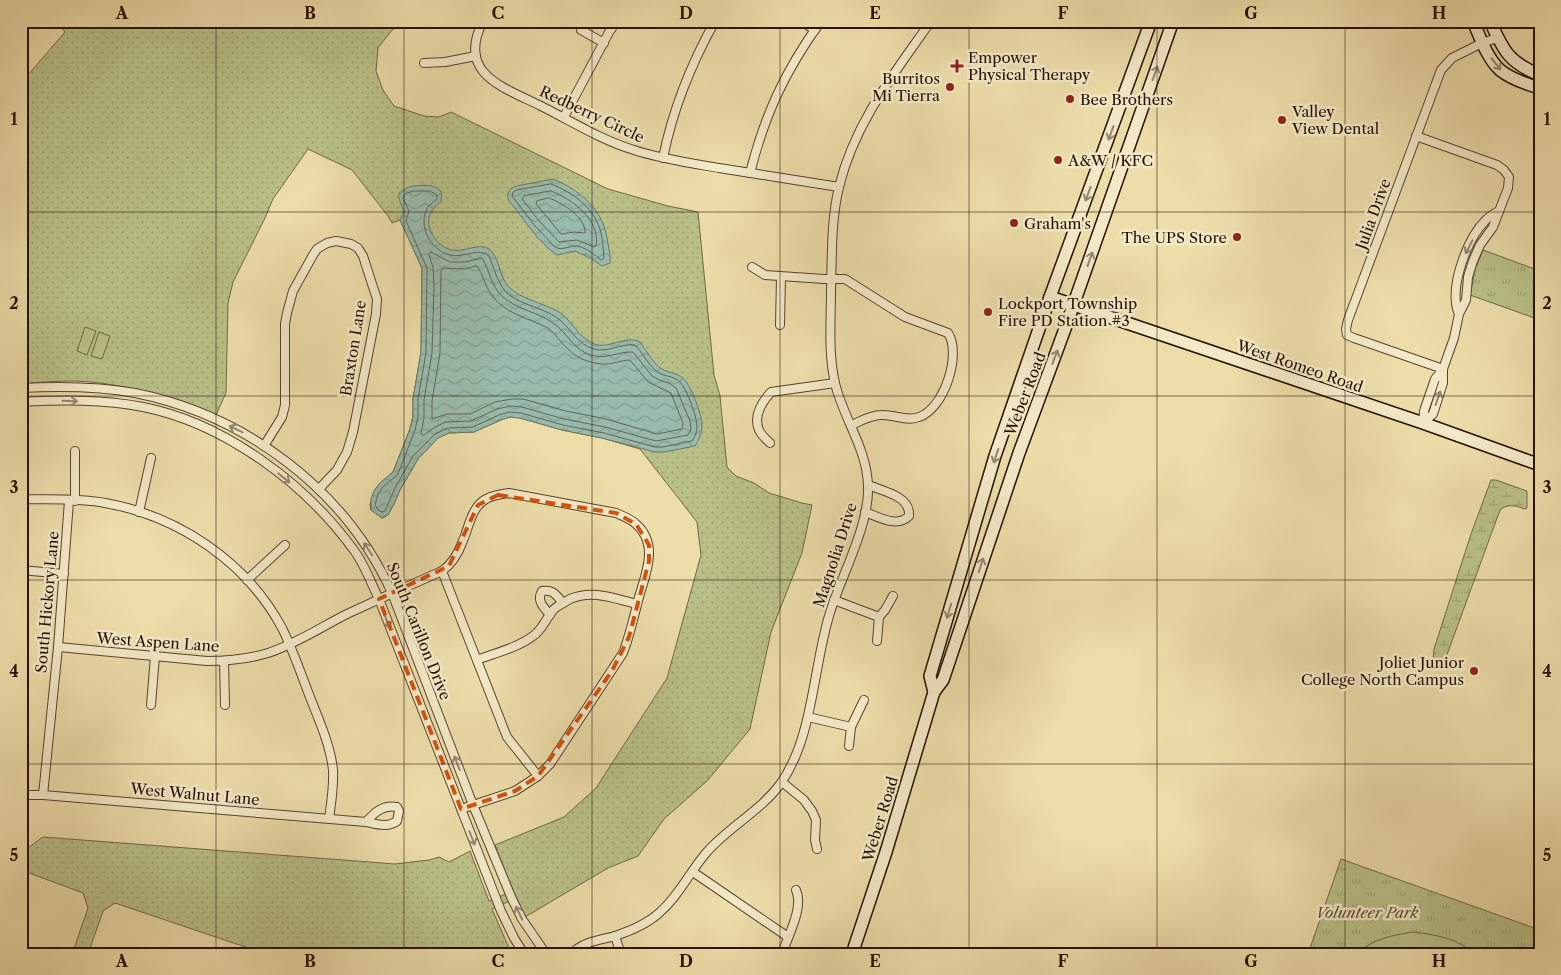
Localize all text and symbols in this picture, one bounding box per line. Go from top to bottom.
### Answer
text: A [115,3,129,23]
text: B [304,3,316,23]
text: C [492,3,504,23]
text: D [679,3,693,23]
text: E [869,3,881,23]
text: F [1058,3,1069,23]
text: G [1244,3,1258,23]
text: H [1432,3,1446,23]
place label: Empower Physical Therapy [968,48,1091,84]
one-way arrow [1491,57,1501,71]
marker: Empower Physical Therapy [950,59,964,73]
one-way arrow [1151,66,1160,81]
place label: Burritos Mi Tierra [872,69,940,105]
street label: Redberry Circle [537,81,647,147]
marker: Burritos Mi Tierra [944,81,956,93]
place label: Bee Brothers [1080,90,1173,109]
marker: Bee Brothers [1064,93,1076,105]
place label: Valley View Dental [1291,102,1380,138]
text: 1 [10,109,18,129]
text: 1 [1543,109,1551,129]
marker: Valley View Dental [1276,114,1288,126]
one-way arrow [1106,125,1115,140]
place label: A&W / KFC [1067,151,1153,170]
marker: A&W / KFC [1052,154,1064,166]
street label: Julia Drive [1351,176,1395,254]
one-way arrow [1083,186,1092,202]
place label: Graham's [1024,214,1091,233]
marker: Graham's [1008,217,1020,229]
place label: The UPS Store [1122,228,1227,247]
marker: The UPS Store [1231,231,1243,243]
one-way arrow [1464,239,1473,254]
one-way arrow [1086,252,1095,268]
text: 2 [9,293,19,313]
text: 2 [1542,293,1552,313]
place label: Lockport Township Fire PD Station #3 [998,294,1137,330]
street label: Braxton Lane [336,299,370,397]
marker: Lockport Township Fire PD Station #3 [982,306,994,318]
street label: West Romeo Road [1234,335,1365,396]
street label: Weber Road [1000,349,1050,439]
one-way arrow [1051,350,1060,365]
one-way arrow [1434,391,1443,406]
one-way arrow [62,396,78,405]
one-way arrow [229,424,244,433]
one-way arrow [990,447,1000,463]
one-way arrow [277,472,290,483]
text: 3 [9,477,19,497]
text: 3 [1542,477,1552,497]
street label: Magnolia Drive [809,500,861,610]
street label: South Hickory Lane [31,530,63,674]
one-way arrow [363,542,373,556]
one-way arrow [977,557,987,573]
street label: South Carillon Drive [383,559,455,703]
one-way arrow [944,603,954,619]
one-way arrow [383,613,393,628]
street label: West Aspen Lane [95,628,220,656]
place label: Joliet Junior College North Campus [1301,653,1465,689]
text: 4 [9,661,19,681]
text: 4 [1542,661,1552,681]
marker: Joliet Junior College North Campus [1468,665,1480,677]
one-way arrow [452,756,461,771]
street label: Weber Road [858,774,902,865]
street label: West Walnut Lane [129,779,260,809]
one-way arrow [468,830,477,845]
text: 5 [10,845,19,865]
text: 5 [1543,845,1552,865]
park label: Volunteer Park [1316,903,1419,922]
one-way arrow [514,906,523,921]
text: A [115,951,129,971]
text: B [304,951,316,971]
text: C [492,951,504,971]
text: D [679,951,693,971]
text: E [869,951,881,971]
text: F [1058,951,1069,971]
text: G [1244,951,1258,971]
text: H [1432,951,1446,971]

